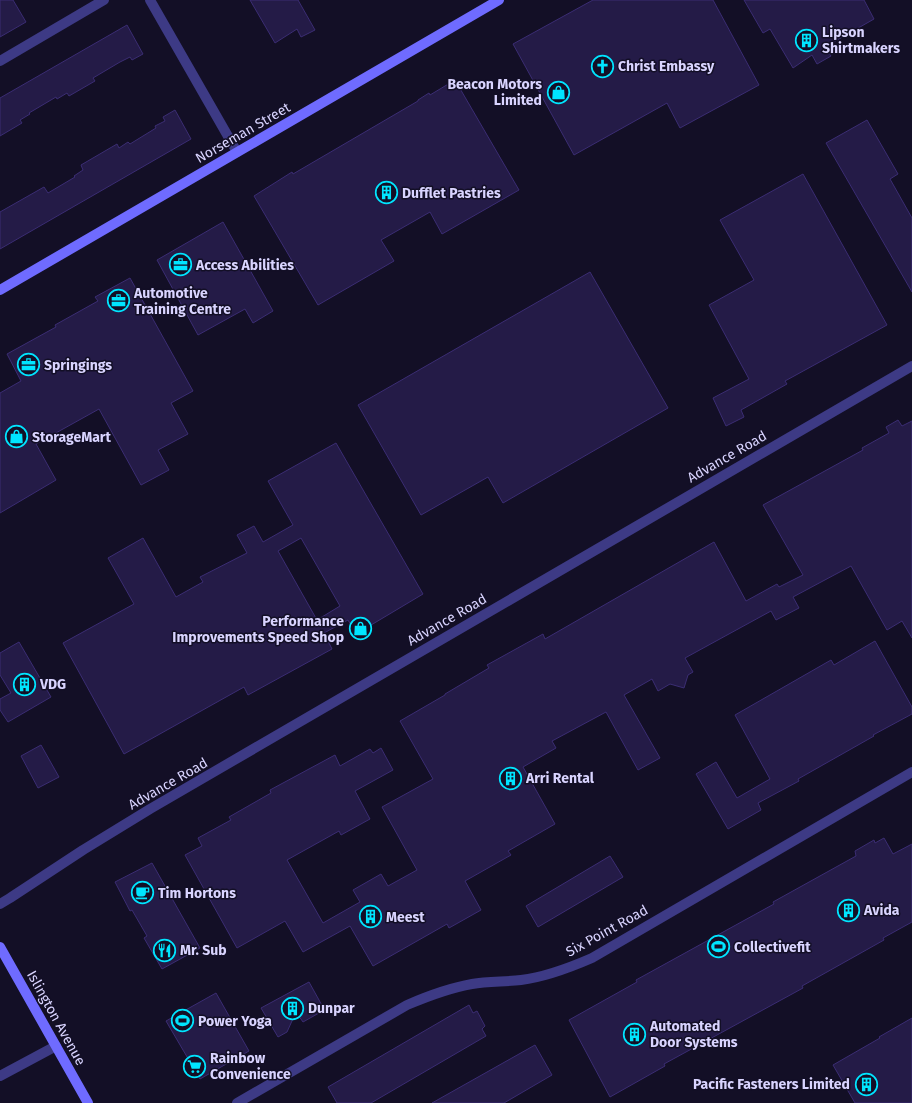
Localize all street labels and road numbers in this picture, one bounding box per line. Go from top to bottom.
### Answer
street label: Norseman Street [193,99,294,167]
street label: Advance Road [684,427,770,487]
street label: Advance Road [404,590,490,650]
street label: Advance Road [125,754,211,814]
street label: Six Point Road [563,901,651,961]
street label: Islington Avenue [23,968,89,1068]

